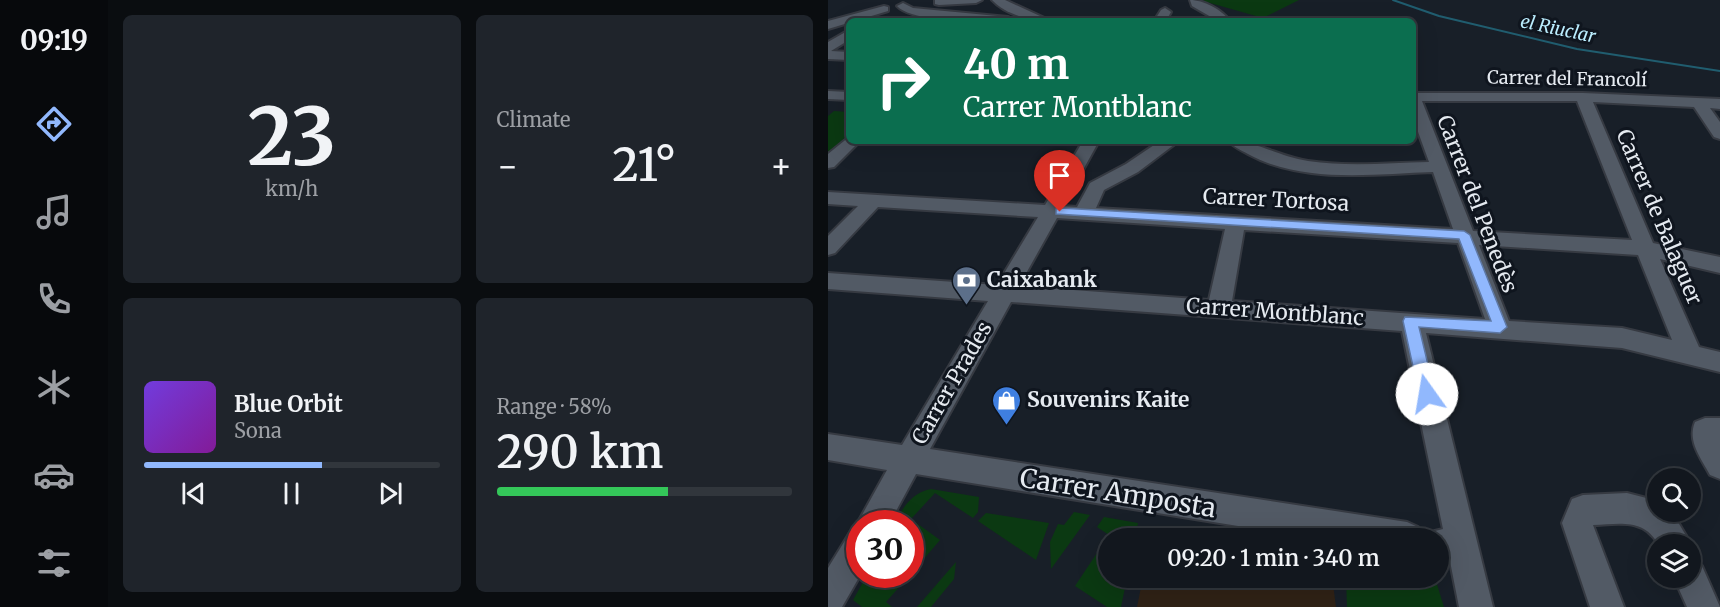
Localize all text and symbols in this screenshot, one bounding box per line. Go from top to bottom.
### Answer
water label: el Riuclar [1518,9,1598,48]
text: 09:19 [20,23,88,57]
text: 40 m [963,38,1069,90]
icon: right [864,42,942,120]
street label: Carrer del Francolí [1487,66,1648,91]
text: 23 [247,88,336,186]
text: Carrer Montblanc [963,90,1192,124]
icon: directions [33,103,75,145]
text: Climate [497,107,571,132]
street label: Carrer del Penedès [1431,111,1524,296]
street label: Carrer de Balaguer [1610,125,1709,308]
text: 21° [612,137,676,193]
text: − [497,146,519,187]
text: + [770,146,792,187]
pin [1034,150,1085,212]
icon: arrive [1043,159,1076,192]
text: km/h [265,176,318,201]
street label: Carrer Tortosa [1202,182,1350,217]
icon: music [33,191,75,233]
bank icon: Caixabank [950,264,982,306]
place label: Caixabank [987,266,1097,293]
icon: phone [33,278,75,320]
street label: Carrer Montblanc [1185,292,1365,331]
street label: Carrer Prades [906,317,998,449]
position arrow [1395,362,1459,426]
icon: climate [33,366,75,408]
shop icon: Souvenirs Kaite [990,384,1022,426]
place label: Souvenirs Kaite [1027,386,1189,413]
text: Blue Orbit [234,390,343,418]
text: Range · 58% [497,394,612,419]
text: Sona [234,418,282,443]
text: 290 km [497,424,663,480]
icon: car [33,454,75,496]
street label: Carrer Amposta [1018,461,1218,524]
map controls [1647,468,1701,588]
button: search [1647,468,1701,522]
icon: previous [177,477,210,510]
icon: pause [275,477,308,510]
icon: next [374,477,407,510]
speed limit sign: 30 [846,510,924,588]
button: layers [1647,534,1701,588]
icon: filters [33,542,75,584]
text: 09:20 · 1 min · 340 m [1167,544,1380,572]

